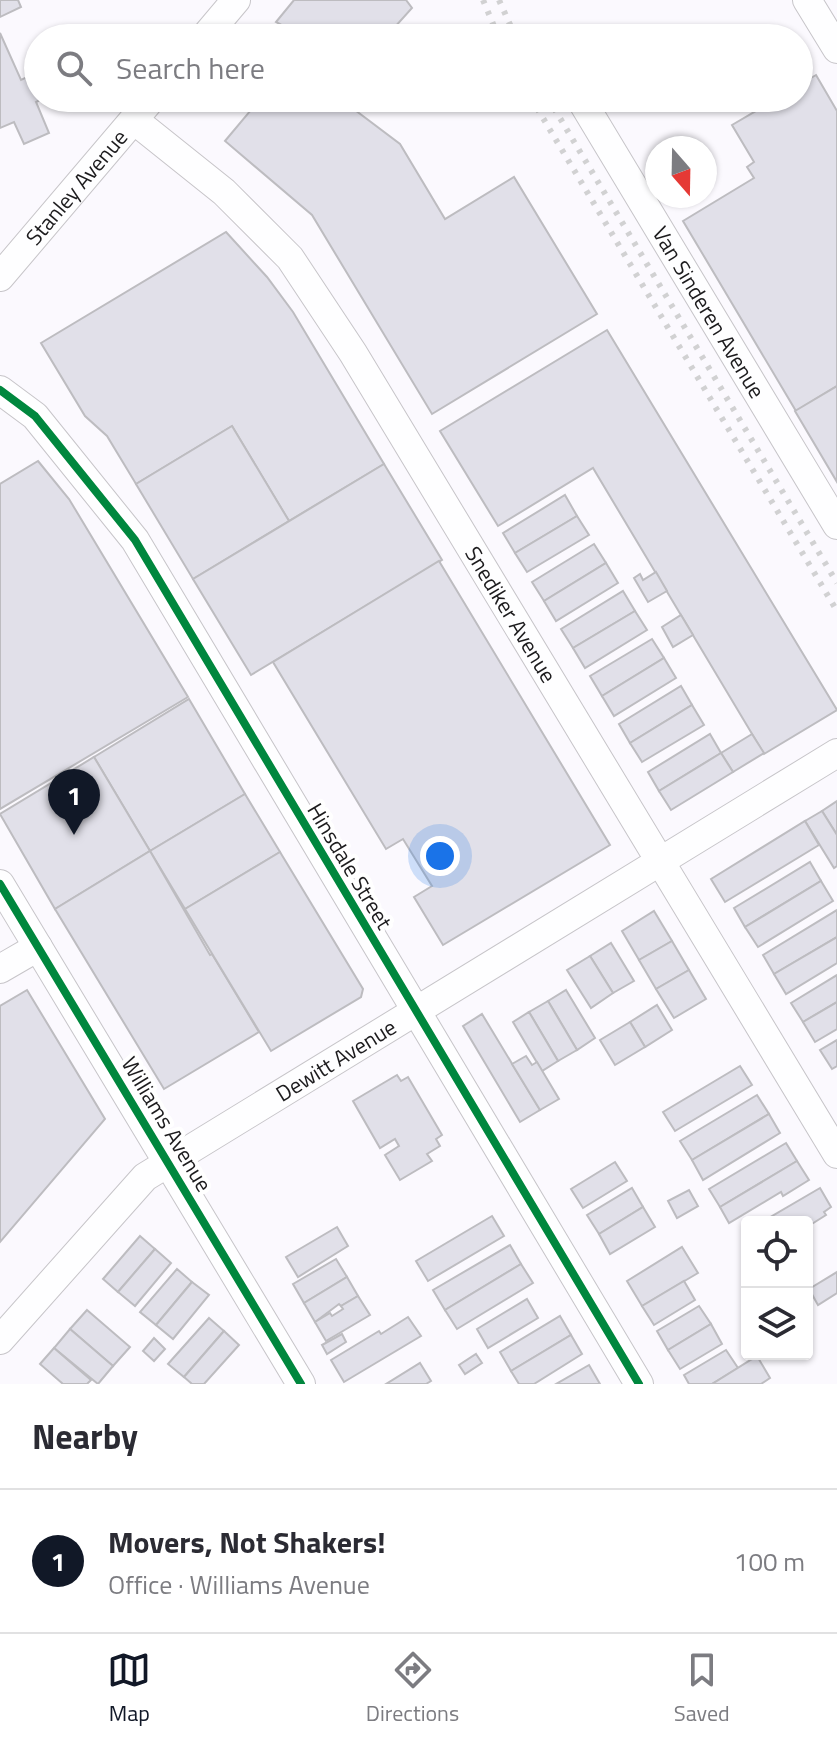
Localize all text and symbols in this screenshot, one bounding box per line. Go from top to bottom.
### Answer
search box [24,24,813,112]
text: Search here [116,45,265,91]
icon: search [52,46,96,90]
street label: Stanley Avenue [17,122,136,252]
north arrow [645,136,717,208]
street label: Van Sinderen Avenue [644,220,774,405]
street label: Snediker Avenue [457,540,565,689]
pin: 1 [48,769,100,835]
street label: Hinsdale Street [299,796,401,936]
your location [420,836,460,876]
street label: Dewitt Avenue [269,1010,403,1110]
street label: Williams Avenue [113,1050,221,1198]
map controls [741,1216,813,1360]
button: locate [741,1216,813,1288]
button: layers [741,1288,813,1360]
text: Nearby [32,1410,138,1462]
text: Movers, Not Shakers! [108,1519,386,1565]
text: 1 [51,1542,65,1581]
text: 100 m [734,1542,805,1581]
text: Office · Williams Avenue [108,1565,370,1604]
tab: Map [107,1648,151,1730]
tab: Directions [366,1648,459,1730]
tab: Saved [674,1648,730,1730]

